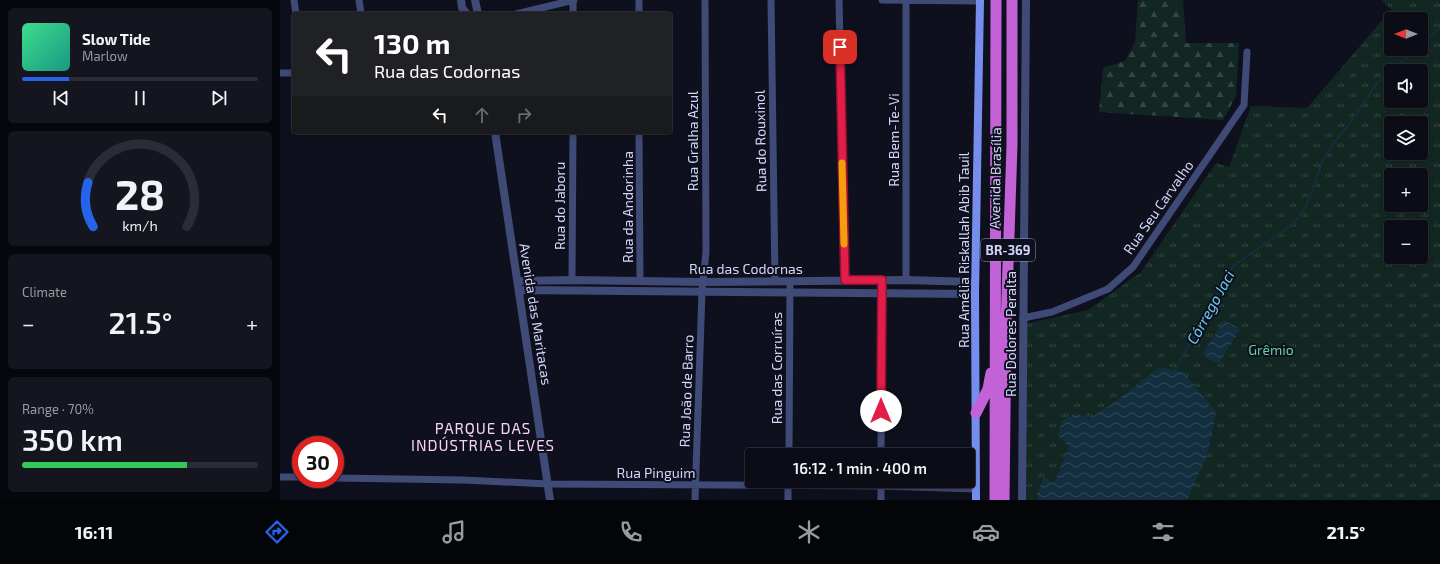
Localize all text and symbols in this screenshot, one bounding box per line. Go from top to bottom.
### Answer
north arrow [1384,12,1428,56]
map controls [1384,12,1428,264]
text: 130 m [374,26,450,60]
icon: left [308,28,360,80]
text: Slow Tide [82,30,150,48]
pin [823,30,857,64]
icon: arrive [829,36,851,58]
text: Marlow [82,48,128,64]
text: Rua das Codornas [374,60,520,82]
button: sound [1384,64,1428,108]
icon: previous [50,87,72,109]
icon: pause [129,87,151,109]
icon: next [208,87,230,109]
street label: Rua do Rouxinol [751,89,769,192]
street label: Rua Gralha Azul [684,90,701,191]
street label: Rua Bem-Te-Vi [885,93,902,187]
icon: left [429,104,451,126]
icon: ahead [471,104,493,126]
icon: right [513,104,535,126]
button: layers [1384,116,1428,160]
street label: Avenida Brasília [986,127,1004,229]
street label: Rua da Andorinha [619,151,636,263]
street label: Rua Amélia Riskallah Abib Tauil [955,151,972,348]
street label: Rua Seu Carvalho [1119,157,1197,257]
street label: Rua do Jaboru [551,162,568,250]
text: 28 [115,167,165,217]
button: + [1384,168,1428,212]
text: km/h [122,216,158,233]
button: − [1384,220,1428,264]
road number: BR-369 [981,239,1035,261]
street label: Avenida das Maritacas [516,242,556,386]
street label: Rua das Codornas [689,260,803,277]
water label: Córrego Jaci [1182,267,1238,347]
street label: Rua Dolores Peralta [1002,271,1019,397]
text: Climate [22,284,67,300]
text: 21.5° [108,304,172,340]
text: − [22,310,35,336]
text: + [246,310,258,336]
street label: Rua das Corruíras [768,312,785,424]
street label: Rua João de Barro [676,334,696,448]
park label: Grêmio [1248,341,1294,358]
position arrow [860,390,902,432]
text: Range · 70% [22,401,94,417]
district label: PARQUE DAS INDÚSTRIAS LEVES [411,419,555,454]
text: 350 km [22,421,123,457]
speed limit sign: 30 [292,436,344,488]
text: 16:12 · 1 min · 400 m [793,459,927,477]
street label: Rua Pinguim [617,464,695,481]
icon: directions [263,518,291,546]
icon: music [440,518,468,546]
icon: phone [617,518,645,546]
icon: climate [795,518,823,546]
icon: car [972,518,1000,546]
icon: filters [1149,518,1177,546]
text: 16:11 [75,521,113,543]
text: 21.5° [1327,521,1365,543]

